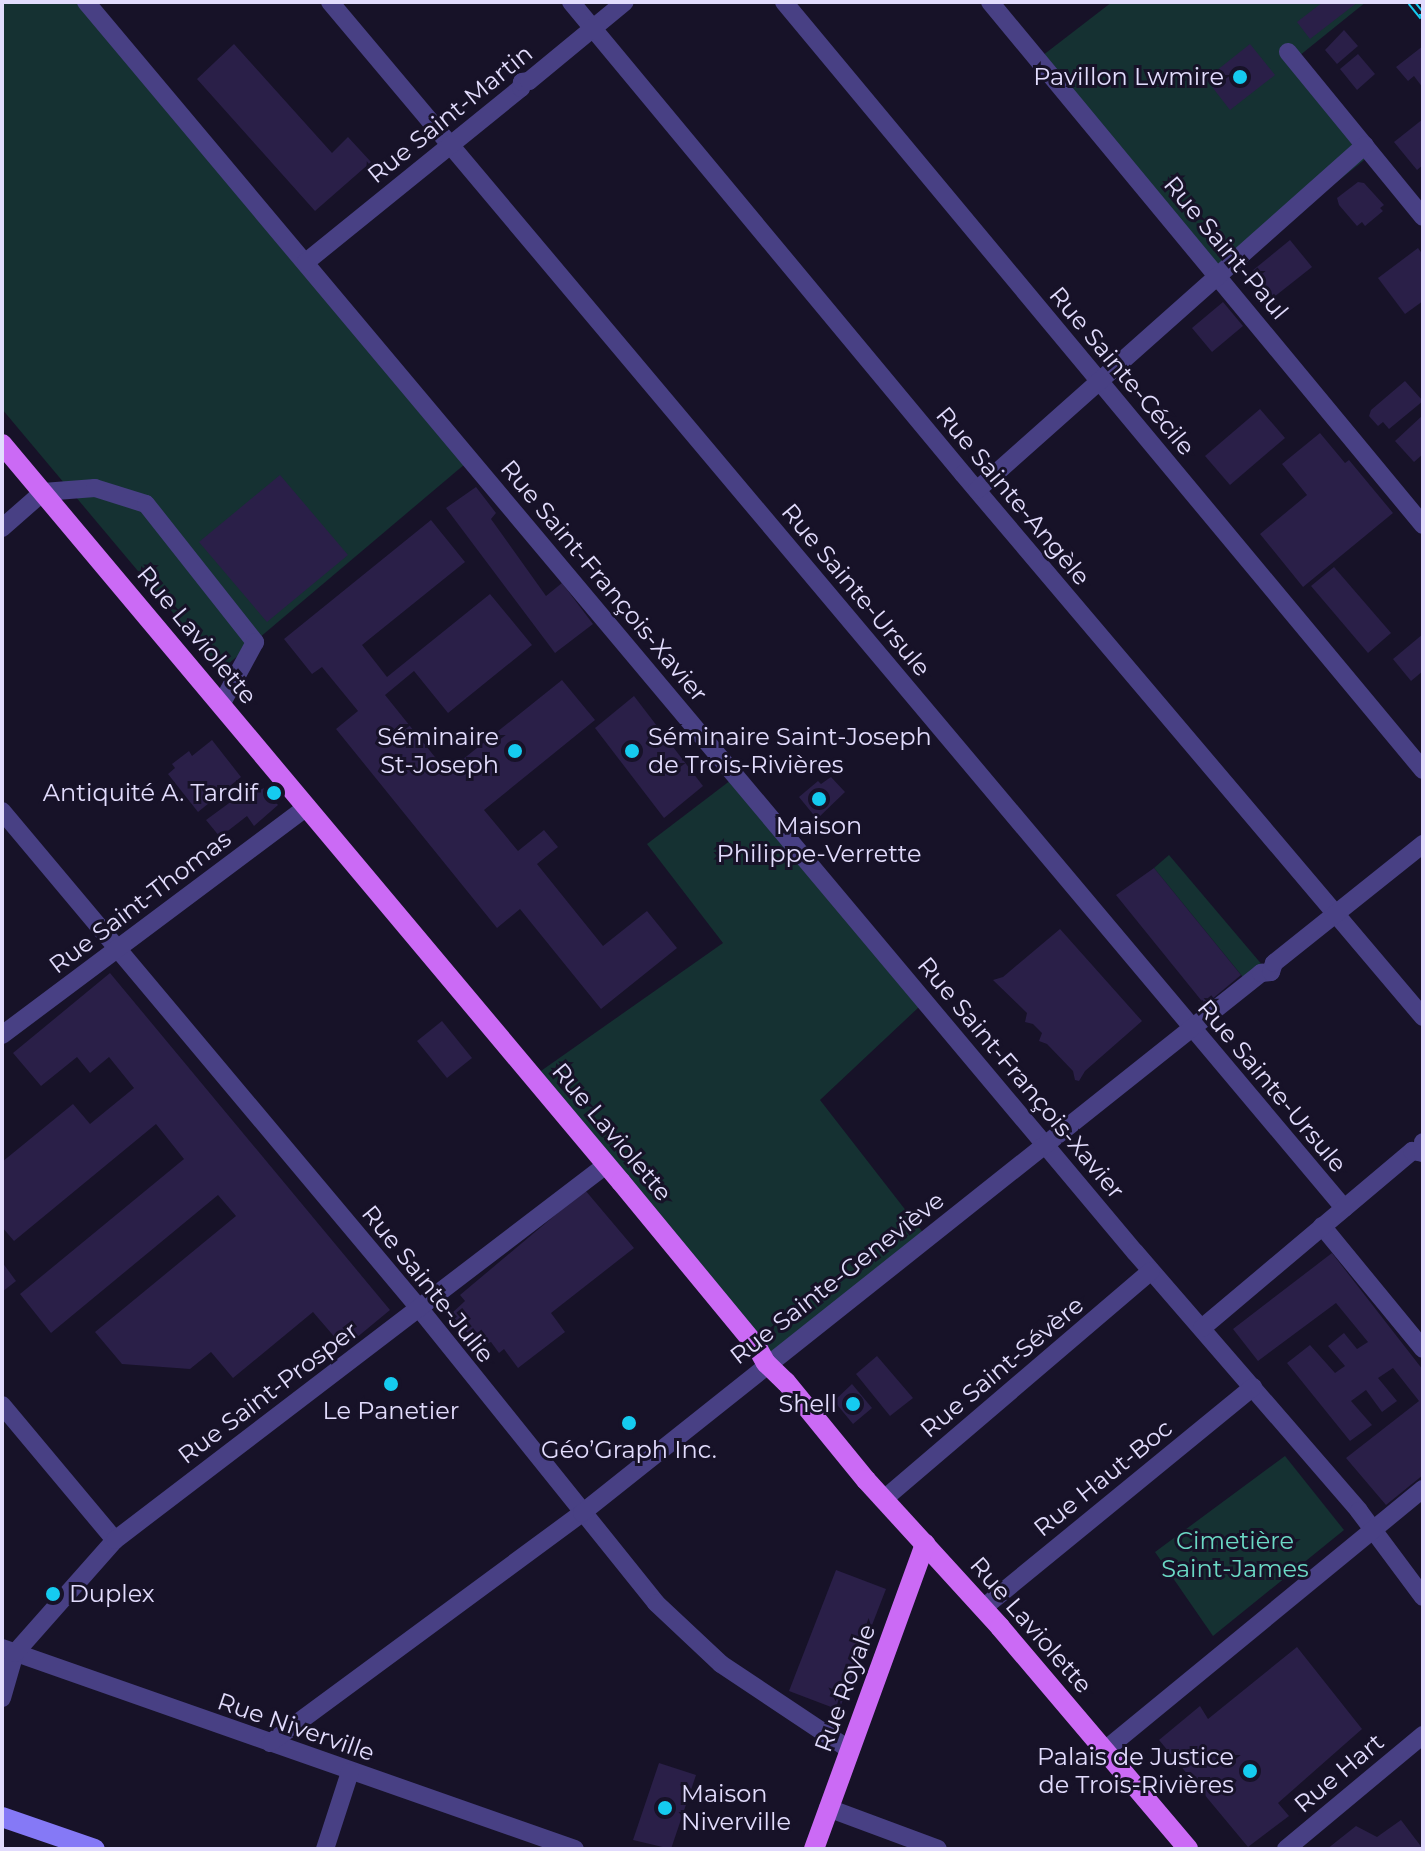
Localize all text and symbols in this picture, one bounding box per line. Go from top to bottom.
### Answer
street label: Rue Saint-Martin [362,39,538,189]
place label: Pavillon Lwmire [1033,63,1224,91]
marker: Pavillon Lwmire [1231,68,1249,86]
street label: Rue Saint-Paul [1158,171,1294,325]
street label: Rue Sainte-Cécile [1043,281,1201,461]
street label: Rue Sainte-Angèle [930,401,1096,591]
street label: Rue Saint-François-Xavier [494,454,714,708]
street label: Rue Sainte-Ursule [775,498,937,682]
street label: Rue Laviolette [131,560,263,710]
place label: Séminaire St-Joseph [377,723,499,779]
place label: Séminaire Saint-Joseph de Trois‑Rivières [648,723,932,779]
marker: Séminaire St-Joseph [506,742,524,760]
marker: Séminaire Saint-Joseph de Trois‑Rivières [623,742,641,760]
place label: Antiquité A. Tardif [43,779,258,807]
marker: Antiquité A. Tardif [265,784,283,802]
marker: Maison Philippe-Verrette [810,790,828,808]
place label: Maison Philippe-Verrette [716,812,922,868]
street label: Rue Saint-Thomas [43,824,237,980]
street label: Rue Saint-François-Xavier [911,951,1131,1205]
street label: Rue Sainte-Ursule [1191,994,1353,1178]
street label: Rue Laviolette [546,1057,678,1207]
street label: Rue Sainte-Geneviève [724,1185,950,1371]
street label: Rue Sainte-Julie [356,1200,500,1368]
street label: Rue Saint-Sévère [915,1290,1089,1444]
street label: Rue Saint-Prosper [172,1316,364,1470]
marker: Le Panetier [382,1375,400,1393]
place label: Shell [779,1390,837,1418]
marker: Shell [844,1395,862,1413]
place label: Le Panetier [323,1397,459,1425]
marker: Géo’Graph Inc. [620,1414,638,1432]
street label: Rue Haut-Boc [1028,1414,1178,1542]
place label: Géo’Graph Inc. [541,1436,717,1464]
park label: Cimetière Saint-James [1161,1527,1309,1583]
street label: Rue Laviolette [964,1551,1098,1699]
place label: Duplex [69,1580,155,1608]
marker: Duplex [44,1585,62,1603]
street label: Rue Royale [809,1620,881,1756]
street label: Rue Niverville [214,1687,378,1767]
street label: Rue Hart [1289,1727,1389,1819]
place label: Palais de Justice de Trois-Rivières [1037,1743,1234,1799]
marker: Palais de Justice de Trois-Rivières [1241,1762,1259,1780]
place label: Maison Niverville [681,1780,791,1836]
marker: Maison Niverville [656,1799,674,1817]

